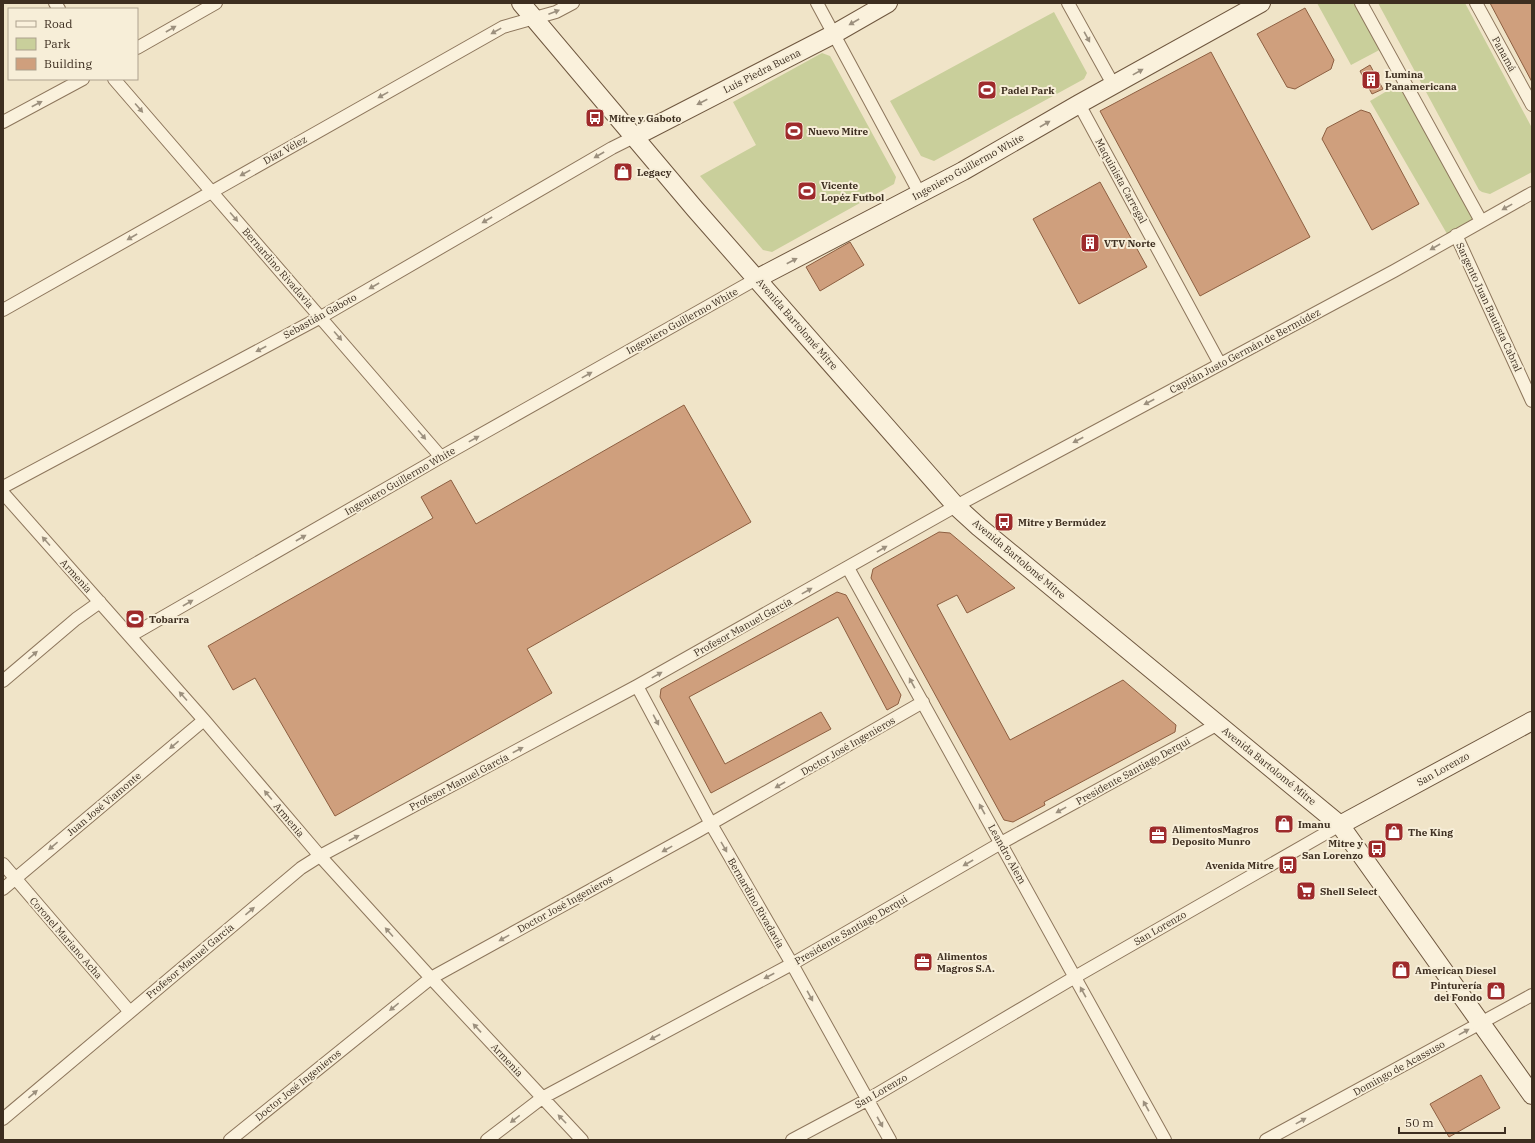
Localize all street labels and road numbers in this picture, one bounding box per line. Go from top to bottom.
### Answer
street label: Panamá [1489,34,1519,74]
street label: Luis Piedra Buena [721,46,804,96]
street label: Ingeniero Guillermo White [910,131,1026,203]
street label: Díaz Vélez [261,133,309,167]
street label: Maquinista Carregal [1092,136,1150,226]
street label: Bernardino Rivadavia [240,225,317,311]
street label: Sargento Juan Bautista Cabral [1453,240,1525,374]
street label: Avenida Bartolomé Mitre [754,275,840,373]
street label: Ingeniero Guillermo White [624,285,740,357]
street label: Sebastián Gaboto [281,290,359,342]
street label: Capitán Justo Germán de Bermúdez [1167,306,1323,396]
street label: Ingeniero Guillermo White [342,444,458,518]
street label: Avenida Bartolomé Mitre [970,516,1068,602]
street label: Armenia [57,556,95,596]
street label: Profesor Manuel García [691,594,795,659]
street label: Doctor José Ingenieros [798,714,898,778]
street label: Avenida Bartolomé Mitre [1219,724,1319,808]
street label: Presidente Santiago Derqui [1074,734,1192,808]
street label: San Lorenzo [1414,749,1472,789]
street label: Profesor Manuel García [407,750,511,814]
street label: Juan José Viamonte [64,769,144,839]
street label: Armenia [271,800,308,840]
street label: Leandro Alem [985,822,1029,887]
street label: Bernardino Rivadavia [725,855,787,951]
street label: Doctor José Ingenieros [515,872,615,936]
street label: Presidente Santiago Derqui [792,892,910,968]
street label: Coronel Mariano Acha [27,894,106,982]
street label: San Lorenzo [1131,908,1189,948]
street label: Profesor Manuel García [143,920,237,1002]
street label: Domingo de Acassuso [1351,1037,1447,1099]
street label: Armenia [488,1041,526,1080]
street label: Doctor José Ingenieros [252,1046,344,1124]
street label: San Lorenzo [852,1071,910,1111]

